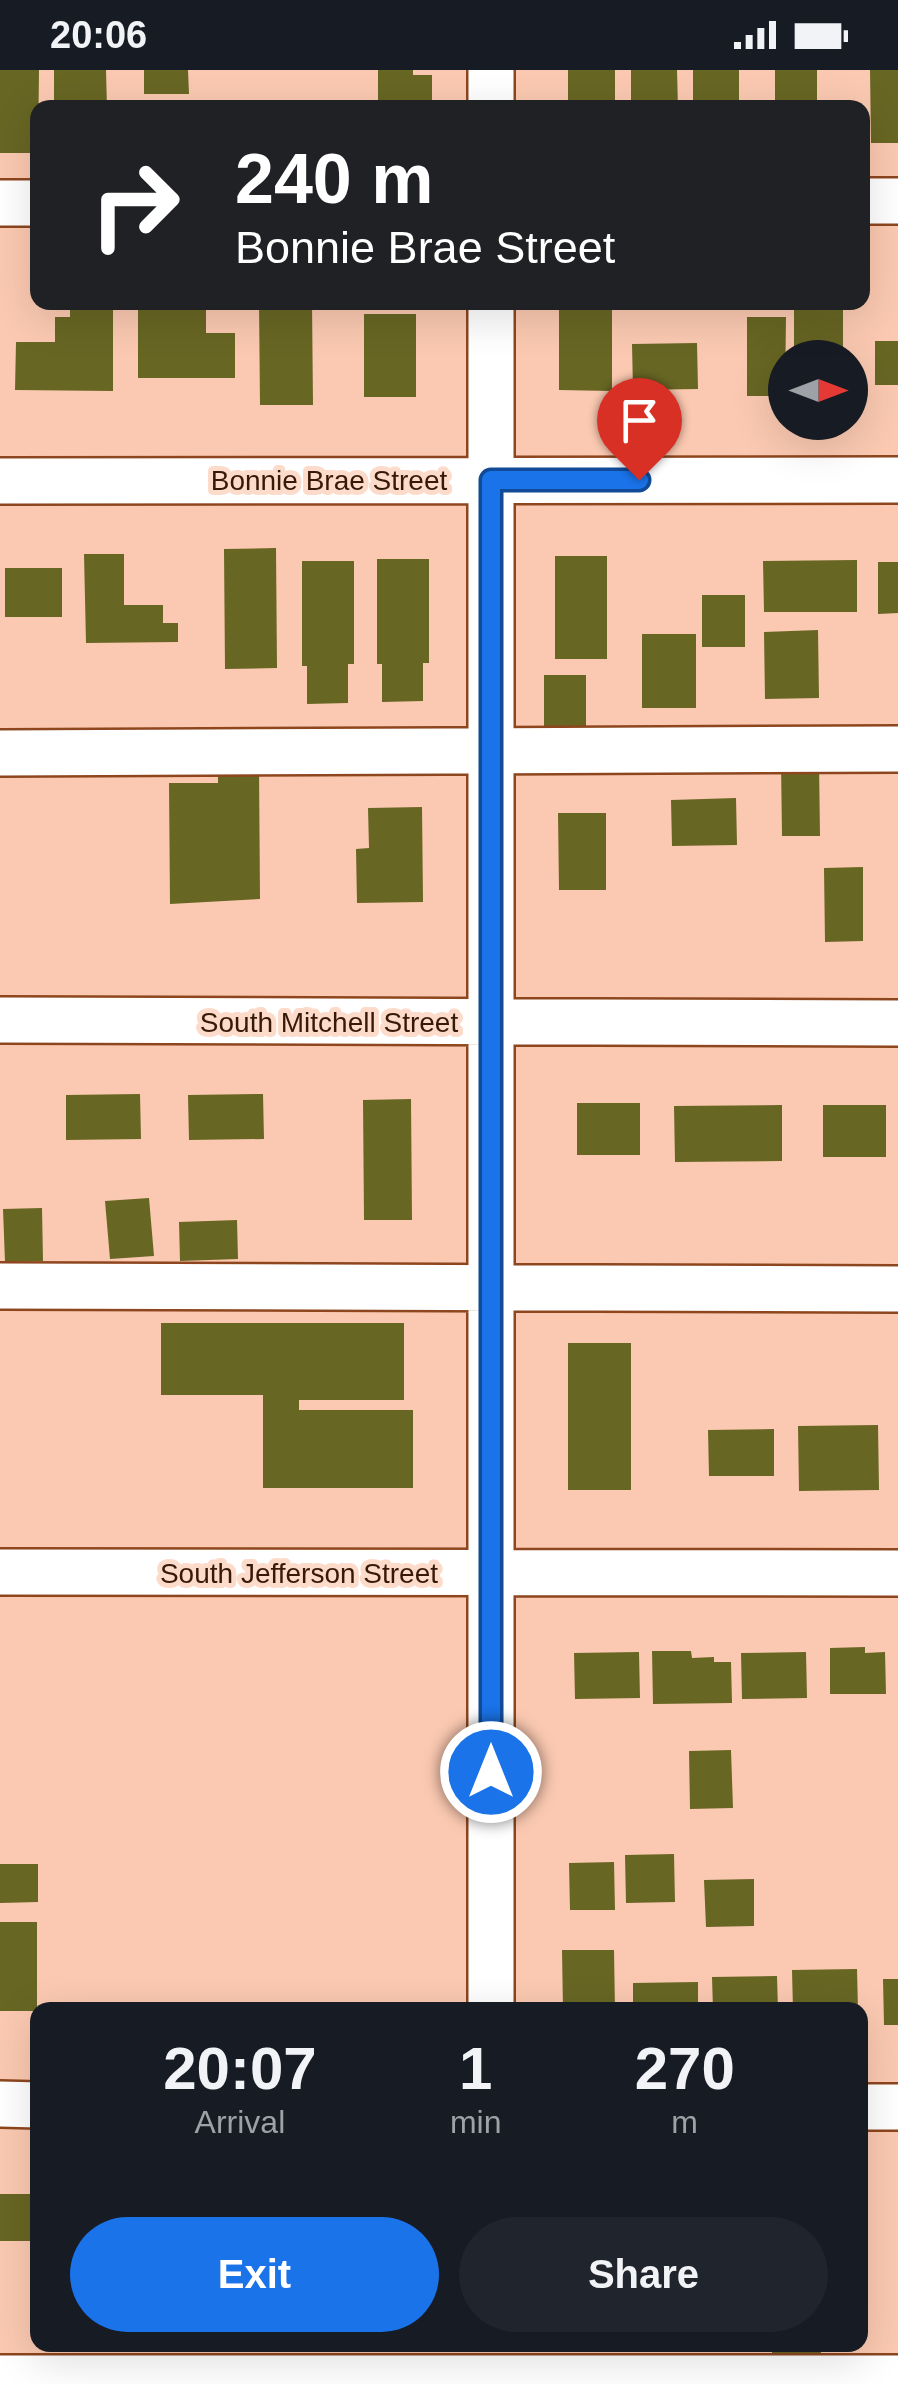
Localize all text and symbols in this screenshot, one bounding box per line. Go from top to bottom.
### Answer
text: 20:06 [50,14,147,56]
icon: right [70,140,200,270]
text: 240 m [235,140,433,218]
text: Bonnie Brae Street [235,222,615,273]
north arrow [768,340,868,440]
map controls [768,340,868,440]
pin [597,378,682,481]
icon: arrive [612,393,667,448]
street label: Bonnie Brae Street [211,465,448,496]
street label: South Mitchell Street [200,1007,458,1038]
street label: South Jefferson Street [160,1558,438,1589]
position arrow [439,1720,543,1824]
text: 20:07 [163,2035,317,2102]
text: 1 [459,2035,492,2102]
text: 270 [635,2035,735,2102]
text: Arrival [195,2104,285,2140]
text: min [450,2104,501,2140]
text: m [671,2104,698,2140]
button: Exit [70,2217,439,2332]
button: Share [459,2217,828,2332]

